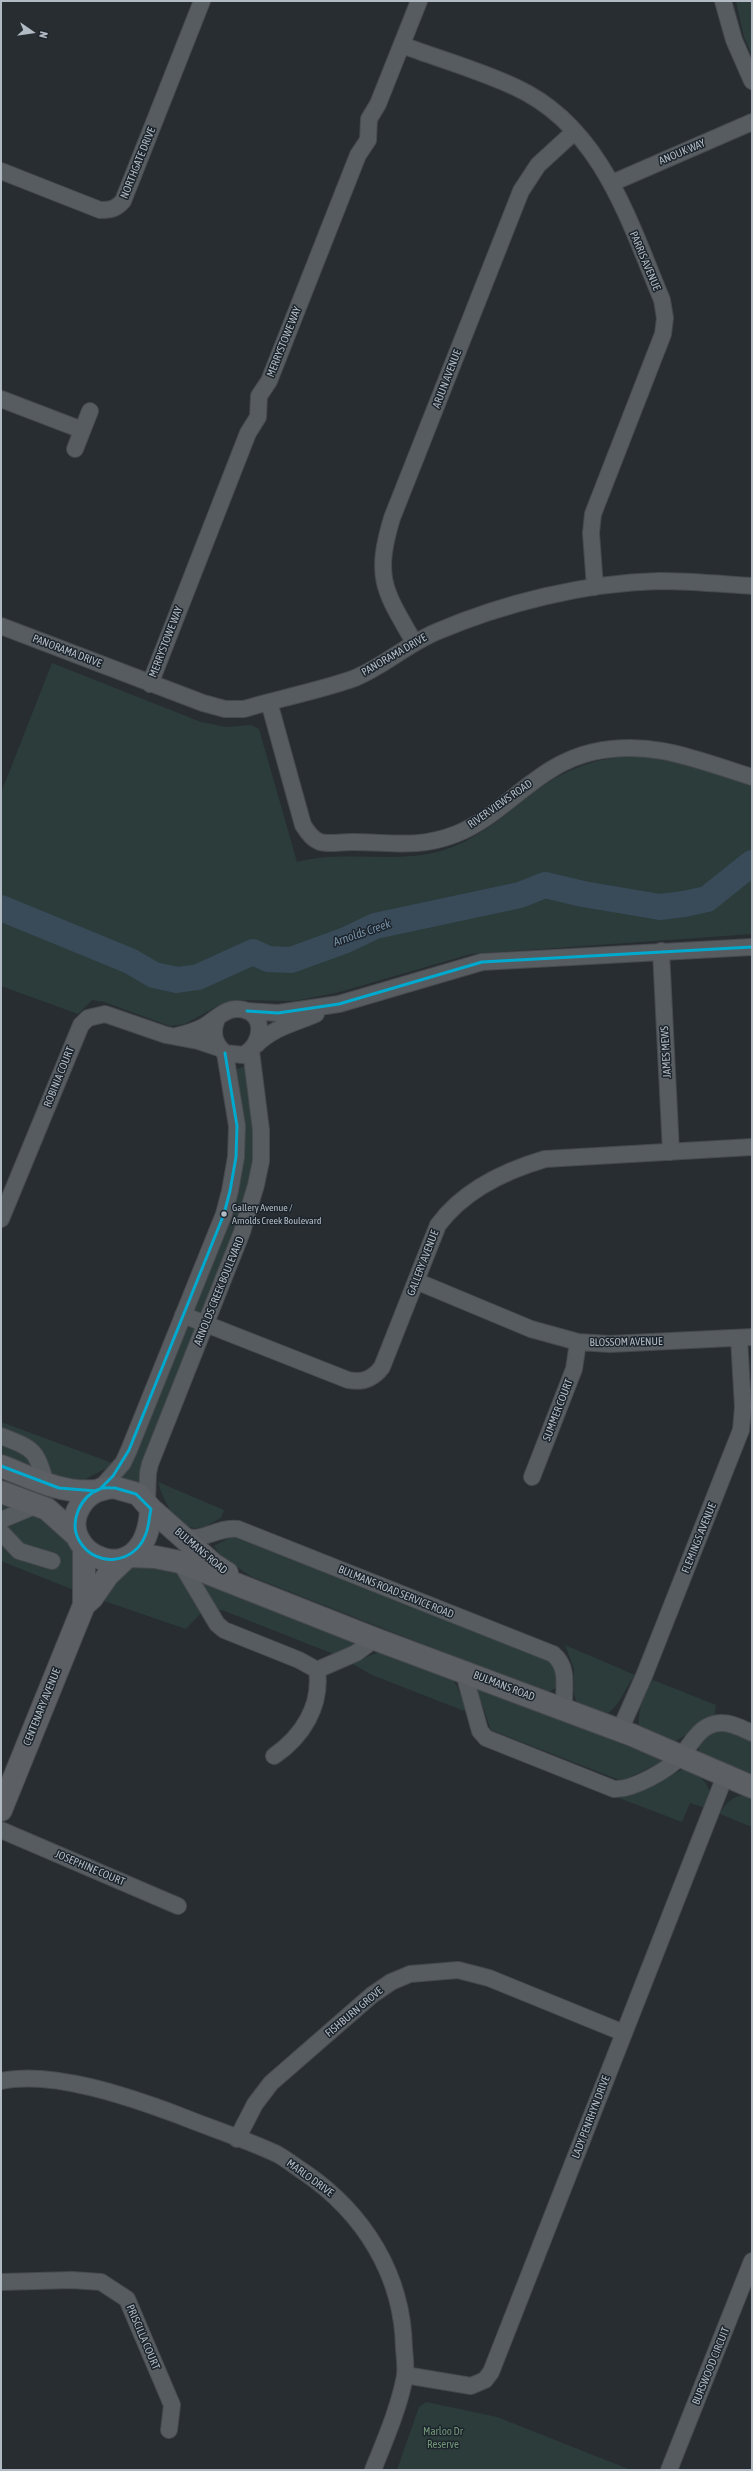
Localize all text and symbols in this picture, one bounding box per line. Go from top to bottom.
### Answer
north arrow [12,12,52,52]
text: N [37,30,50,39]
street label: NORTHGATE DRIVE [118,125,158,201]
street label: ANOUK WAY [657,136,707,168]
street label: PARRIS AVENUE [627,229,663,293]
street label: MERRYSTOWE WAY [264,305,304,379]
street label: ARJUN AVENUE [430,348,464,410]
street label: MERRYSTOWE WAY [146,605,186,679]
street label: PANORAMA DRIVE [359,631,429,679]
street label: PANORAMA DRIVE [31,632,103,670]
street label: RIVER VIEWS ROAD [465,777,535,831]
water label: Arnolds Creek [331,916,393,950]
street label: JAMES MEWS [658,1026,674,1078]
street label: ROBINIA COURT [41,1045,77,1109]
place label: Gallery Avenue / Arnolds Creek Boulevard [232,1202,321,1226]
marker: Gallery Avenue / Arnolds Creek Boulevard [219,1209,229,1219]
street label: GALLERY AVENUE [404,1228,442,1298]
street label: ARNOLDS CREEK BOULEVARD [191,1235,247,1347]
street label: BLOSSOM AVENUE [589,1335,663,1349]
street label: SUMMER COURT [540,1377,576,1443]
street label: FLEMINGS AVENUE [679,1501,719,1575]
street label: BULMANS ROAD [172,1525,230,1577]
street label: BULMANS ROAD SERVICE ROAD [336,1563,456,1621]
street label: CENTENARY AVENUE [20,1666,64,1748]
street label: BULMANS ROAD [471,1668,537,1704]
street label: JOSEPHINE COURT [53,1847,127,1889]
street label: FISHBURN GROVE [323,1984,385,2040]
street label: LADY PENRHYN DRIVE [569,2074,613,2160]
street label: MARLO DRIVE [284,2157,336,2199]
street label: PRISCILLA COURT [123,2302,163,2372]
street label: BURSWOOD CIRCUIT [689,2325,733,2407]
park label: Marloo Dr Reserve [423,2425,463,2451]

